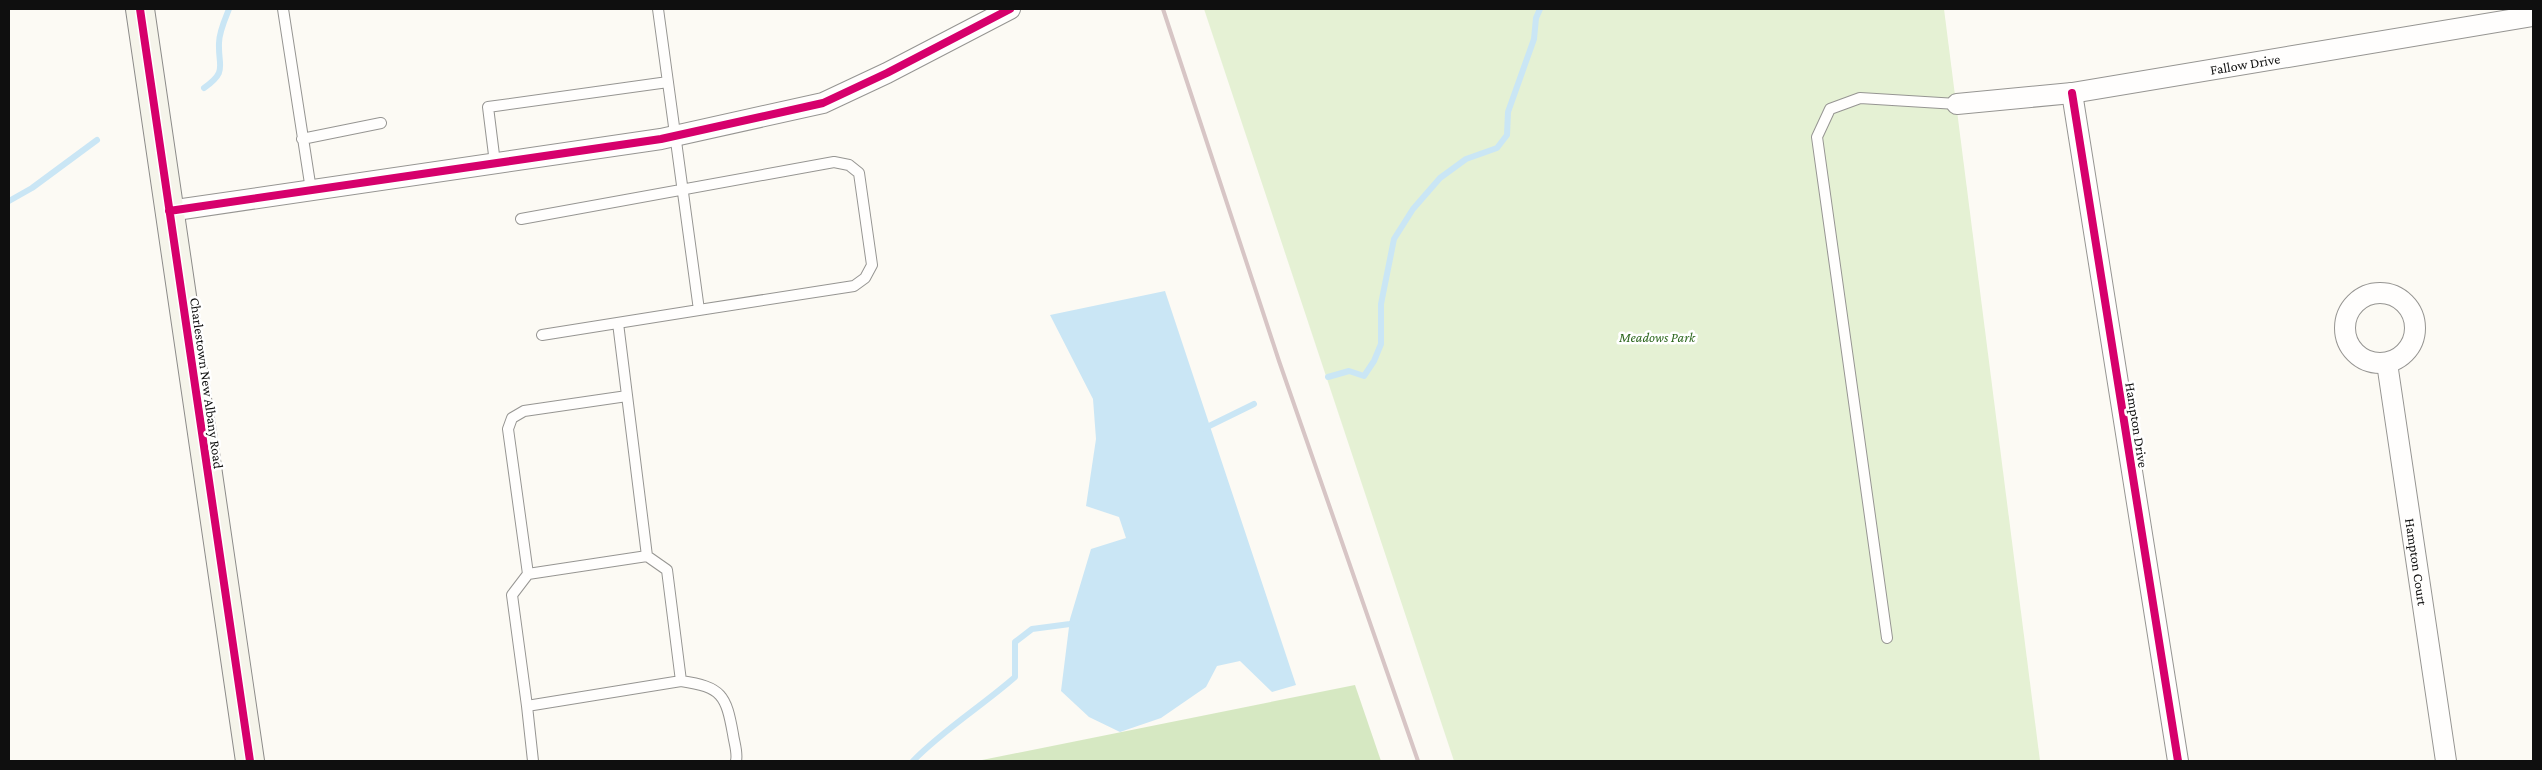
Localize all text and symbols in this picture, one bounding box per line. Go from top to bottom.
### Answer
street label: Fallow Drive [2209,50,2281,78]
street label: Charlestown New Albany Road [187,296,227,470]
park label: Meadows Park [1618,329,1696,345]
street label: Hampton Drive [2122,381,2152,469]
street label: Hampton Court [2402,517,2431,607]

